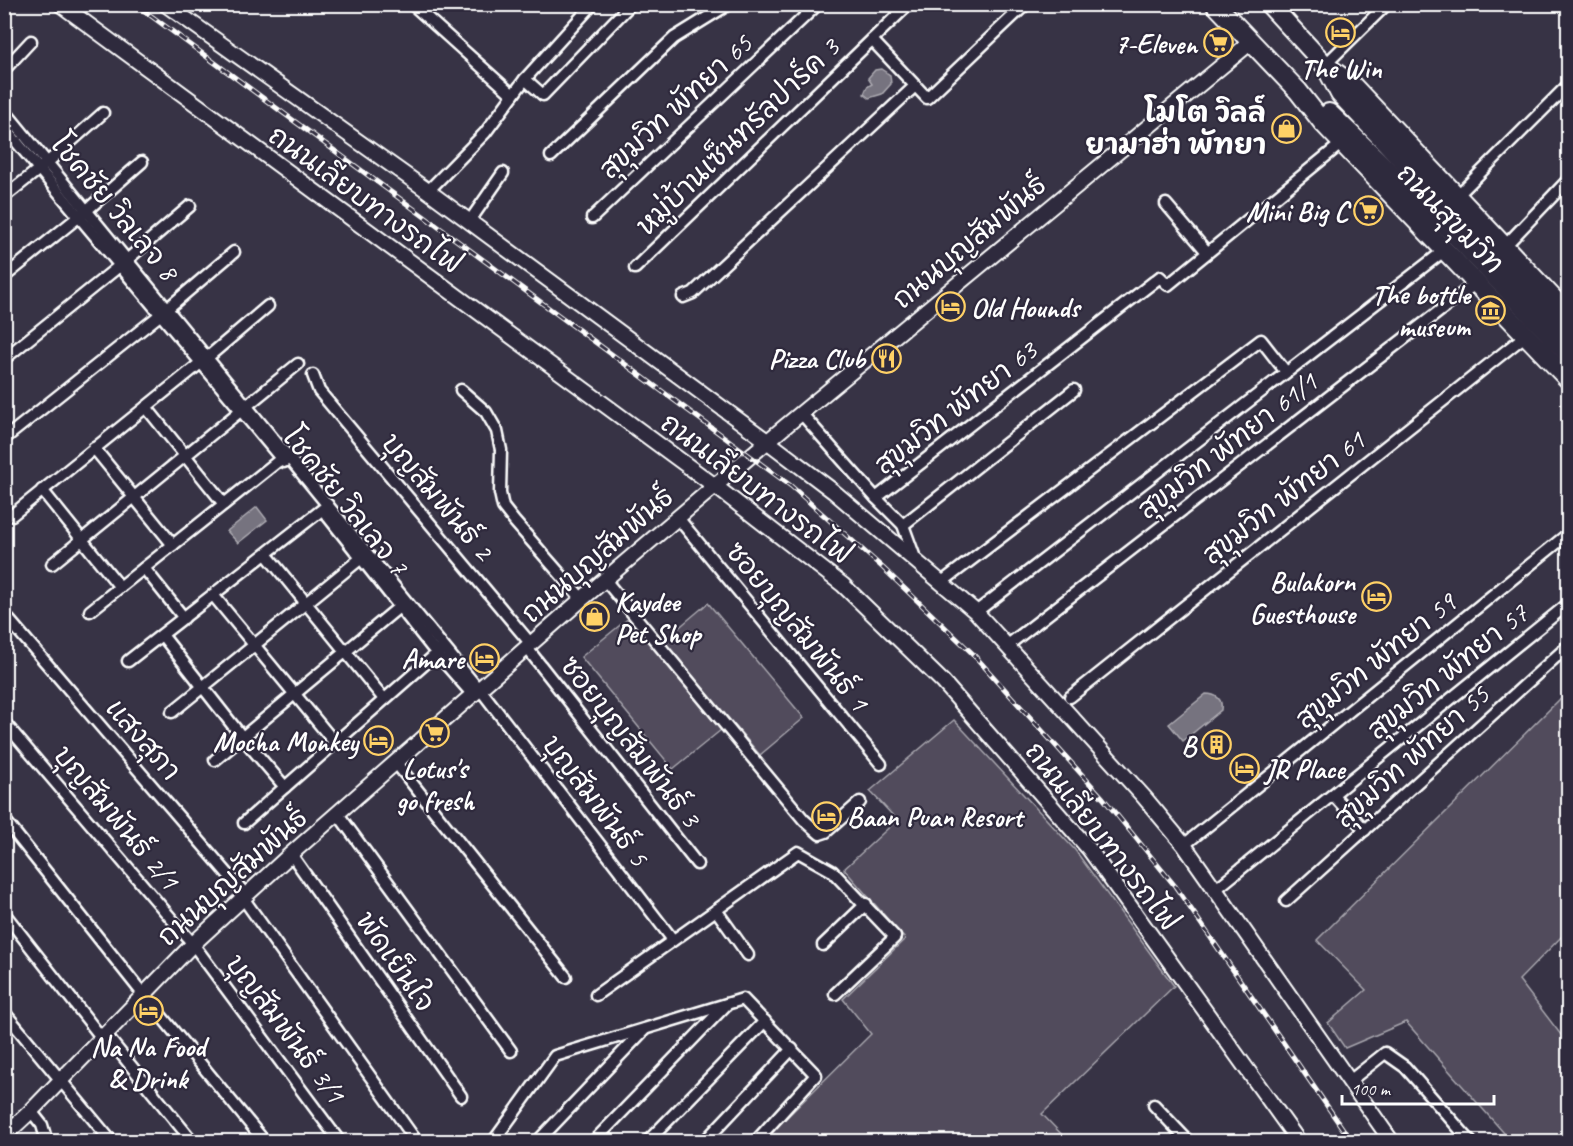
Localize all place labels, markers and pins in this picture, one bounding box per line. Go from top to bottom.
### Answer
hotel icon: The Win [1325,17,1357,49]
place label: 7-Eleven [1115,26,1199,61]
supermarket icon: 7-Eleven [1202,27,1234,59]
place label: The Win [1300,51,1383,86]
place label: โมโต วิลล์ ยามาฮ่า พัทยา [1085,94,1266,162]
shop icon: โมโต วิลล์ ยามาฮ่า พัทยา [1271,112,1303,144]
place label: Mini Big C [1246,194,1352,229]
supermarket icon: Mini Big C [1353,195,1385,227]
place label: The bottle museum [1372,277,1473,344]
place label: Old Hounds [971,290,1082,325]
hotel icon: Old Hounds [934,291,966,323]
museum icon: The bottle museum [1475,294,1507,326]
place label: Pizza Club [769,341,868,376]
restaurant icon: Pizza Club [870,342,902,374]
place label: Bulakorn Guesthouse [1250,564,1358,631]
hotel icon: Bulakorn Guesthouse [1360,581,1392,613]
place label: Kaydee Pet Shop [615,584,703,651]
shop icon: Kaydee Pet Shop [578,601,610,633]
place label: Amare [402,641,467,676]
hotel icon: Amare [469,642,501,674]
supermarket icon: Lotus's go fresh [419,717,451,749]
place label: Mocha Monkey [213,724,360,760]
hotel icon: Mocha Monkey [363,725,395,757]
place label: B [1181,728,1198,763]
building icon: B [1201,729,1233,761]
place label: Lotus's go fresh [396,751,475,818]
place label: JR Place [1263,751,1347,786]
hotel icon: JR Place [1228,752,1260,784]
place label: Baan Puan Resort [847,799,1026,834]
hotel icon: Baan Puan Resort [810,800,842,832]
hotel icon: Na Na Food & Drink [132,995,164,1027]
place label: Na Na Food & Drink [91,1029,210,1096]

